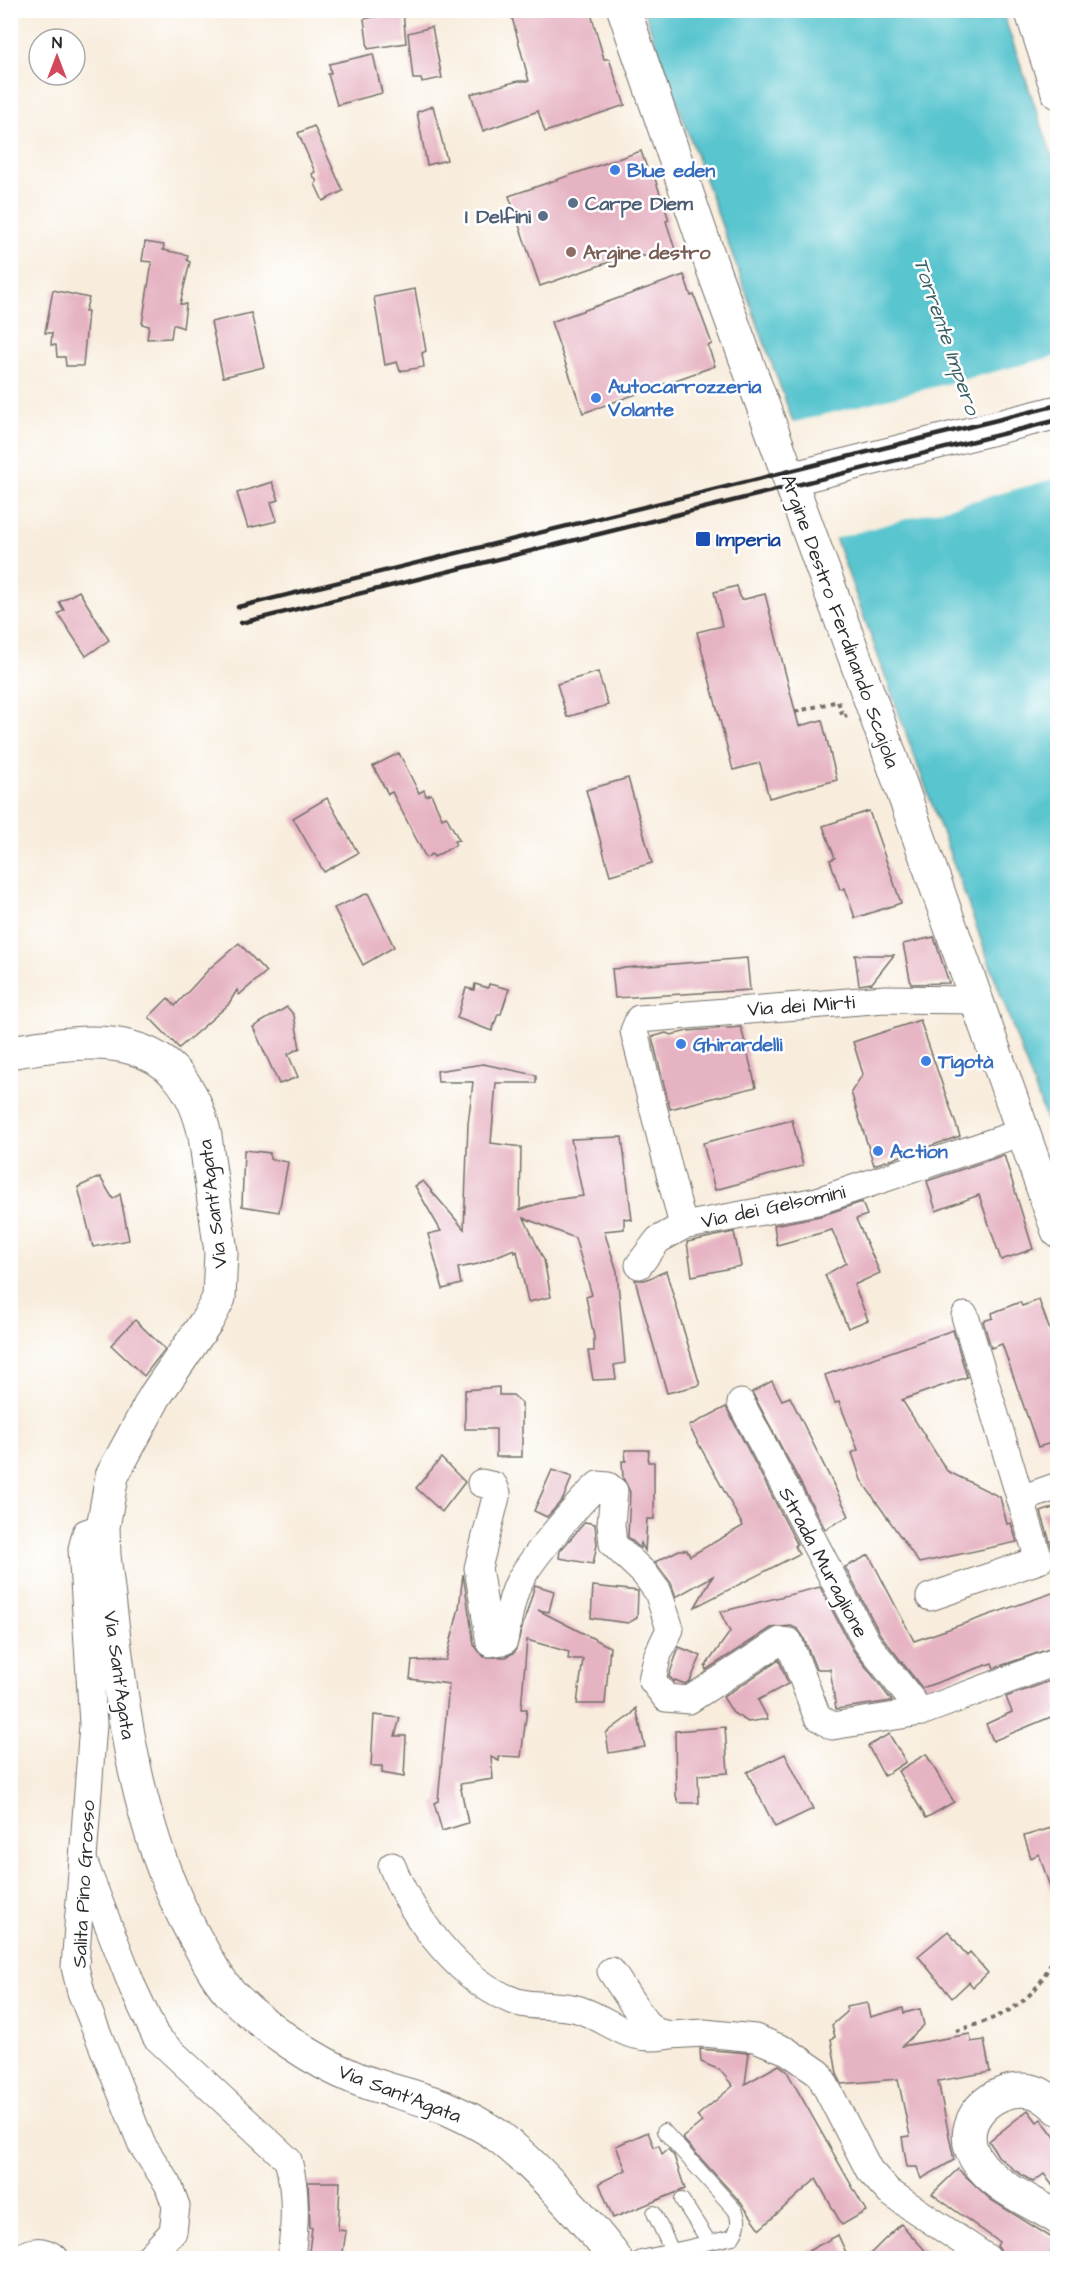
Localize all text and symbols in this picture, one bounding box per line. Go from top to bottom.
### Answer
north arrow [27,27,87,87]
text: N [52,32,62,54]
place label: Blue eden [627,157,715,185]
marker: Blue eden [608,163,622,177]
place label: Carpe Diem [585,190,693,218]
marker: Carpe Diem [566,196,580,210]
place label: I Delfini [465,203,532,231]
marker: I Delfini [536,209,550,223]
place label: Argine destro [583,239,711,268]
marker: Argine destro [564,245,578,259]
water label: Torrente Impero [906,254,988,421]
place label: Autocarrozzeria Volante [607,373,762,424]
marker: Autocarrozzeria Volante [589,391,603,405]
street label: Argine Destro Ferdinando Scajola [773,471,906,772]
place label: Imperia [716,526,782,554]
marker: Imperia [694,530,712,548]
street label: Via dei Mirti [746,988,856,1024]
place label: Ghirardelli [693,1031,783,1059]
marker: Ghirardelli [674,1037,688,1051]
place label: Tigotà [937,1048,994,1077]
marker: Tigotà [919,1054,933,1068]
street label: Via Sant'Agata [191,1138,236,1270]
place label: Action [890,1138,948,1166]
marker: Action [871,1144,885,1158]
street label: Via dei Gelsomini [699,1178,848,1236]
street label: Strada Muraglione [771,1482,875,1643]
street label: Via Sant'Agata [95,1609,142,1741]
street label: Salita Pino Grosso [66,1799,102,1969]
street label: Via Sant'Agata [334,2058,465,2131]

